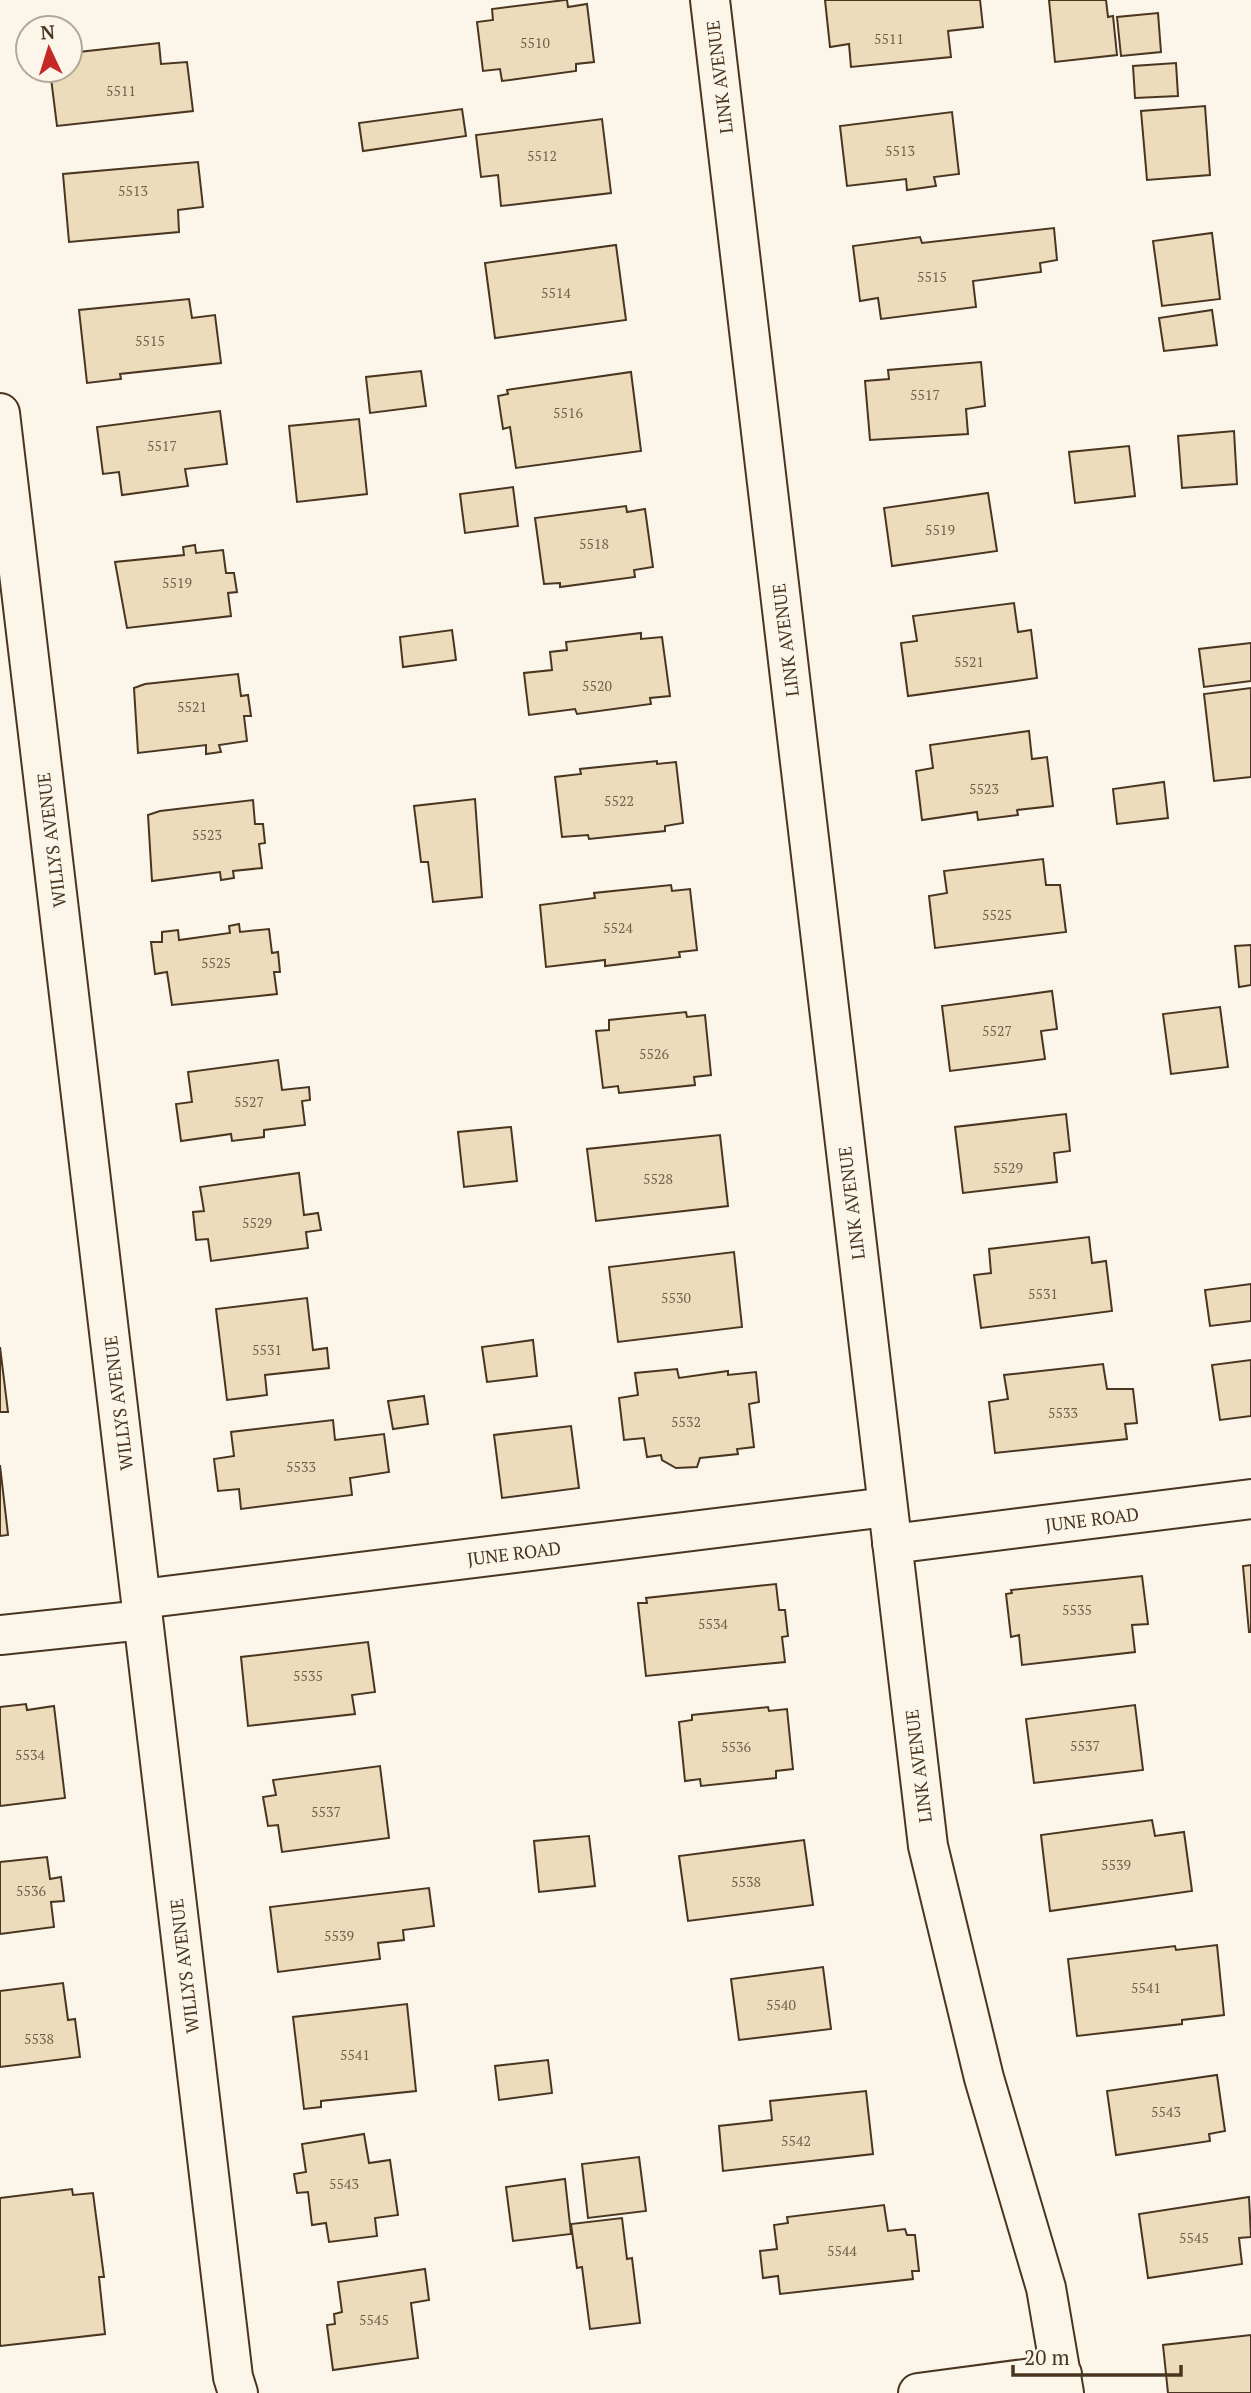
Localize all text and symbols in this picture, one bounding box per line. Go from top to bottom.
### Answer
north arrow [14,14,84,84]
text: N [40,19,56,45]
street label: LINK AVENUE [700,19,738,135]
house number: 5511 [874,29,904,48]
house number: 5510 [520,33,550,52]
house number: 5511 [106,81,136,100]
house number: 5513 [885,141,915,160]
house number: 5512 [527,146,557,165]
house number: 5513 [118,181,148,200]
house number: 5515 [917,267,947,286]
house number: 5514 [541,283,571,302]
house number: 5515 [135,331,165,350]
house number: 5517 [910,385,940,404]
house number: 5516 [553,403,583,422]
house number: 5517 [147,436,177,455]
house number: 5519 [925,520,955,539]
house number: 5518 [579,534,609,553]
house number: 5519 [162,573,192,592]
street label: LINK AVENUE [766,582,804,698]
house number: 5521 [954,652,984,671]
house number: 5520 [582,676,612,695]
house number: 5521 [177,697,207,716]
street label: WILLYS AVENUE [31,771,71,909]
house number: 5523 [969,779,999,798]
house number: 5522 [604,791,634,810]
house number: 5523 [192,825,222,844]
house number: 5525 [982,905,1012,924]
house number: 5524 [603,918,633,937]
house number: 5525 [201,953,231,972]
house number: 5527 [982,1021,1012,1040]
house number: 5526 [639,1044,669,1063]
house number: 5527 [234,1092,264,1111]
street label: LINK AVENUE [832,1145,870,1261]
house number: 5529 [993,1158,1023,1177]
house number: 5528 [643,1169,673,1188]
house number: 5529 [242,1213,272,1232]
house number: 5531 [1028,1284,1058,1303]
house number: 5530 [661,1288,691,1307]
street label: WILLYS AVENUE [98,1334,138,1472]
house number: 5531 [252,1340,282,1359]
house number: 5533 [1048,1403,1078,1422]
house number: 5532 [671,1412,701,1431]
house number: 5533 [286,1457,316,1476]
street label: JUNE ROAD [1044,1501,1140,1537]
street label: JUNE ROAD [466,1535,562,1571]
house number: 5535 [1062,1600,1092,1619]
house number: 5534 [698,1614,728,1633]
house number: 5535 [293,1666,323,1685]
street label: LINK AVENUE [899,1708,937,1824]
house number: 5537 [1070,1736,1100,1755]
house number: 5536 [721,1737,751,1756]
house number: 5534 [15,1745,45,1764]
house number: 5537 [311,1802,341,1821]
house number: 5539 [1101,1855,1131,1874]
house number: 5538 [731,1872,761,1891]
house number: 5536 [16,1881,46,1900]
street label: WILLYS AVENUE [164,1897,204,2035]
house number: 5539 [324,1926,354,1945]
house number: 5541 [1131,1978,1161,1997]
house number: 5540 [766,1995,796,2014]
house number: 5538 [24,2029,54,2048]
house number: 5541 [340,2045,370,2064]
house number: 5543 [1151,2102,1181,2121]
house number: 5542 [781,2131,811,2150]
house number: 5543 [329,2174,359,2193]
house number: 5545 [1179,2228,1209,2247]
house number: 5544 [827,2241,857,2260]
house number: 5545 [359,2310,389,2329]
scale bar [1013,2334,1181,2378]
text: 20 m [1024,2343,1070,2371]

